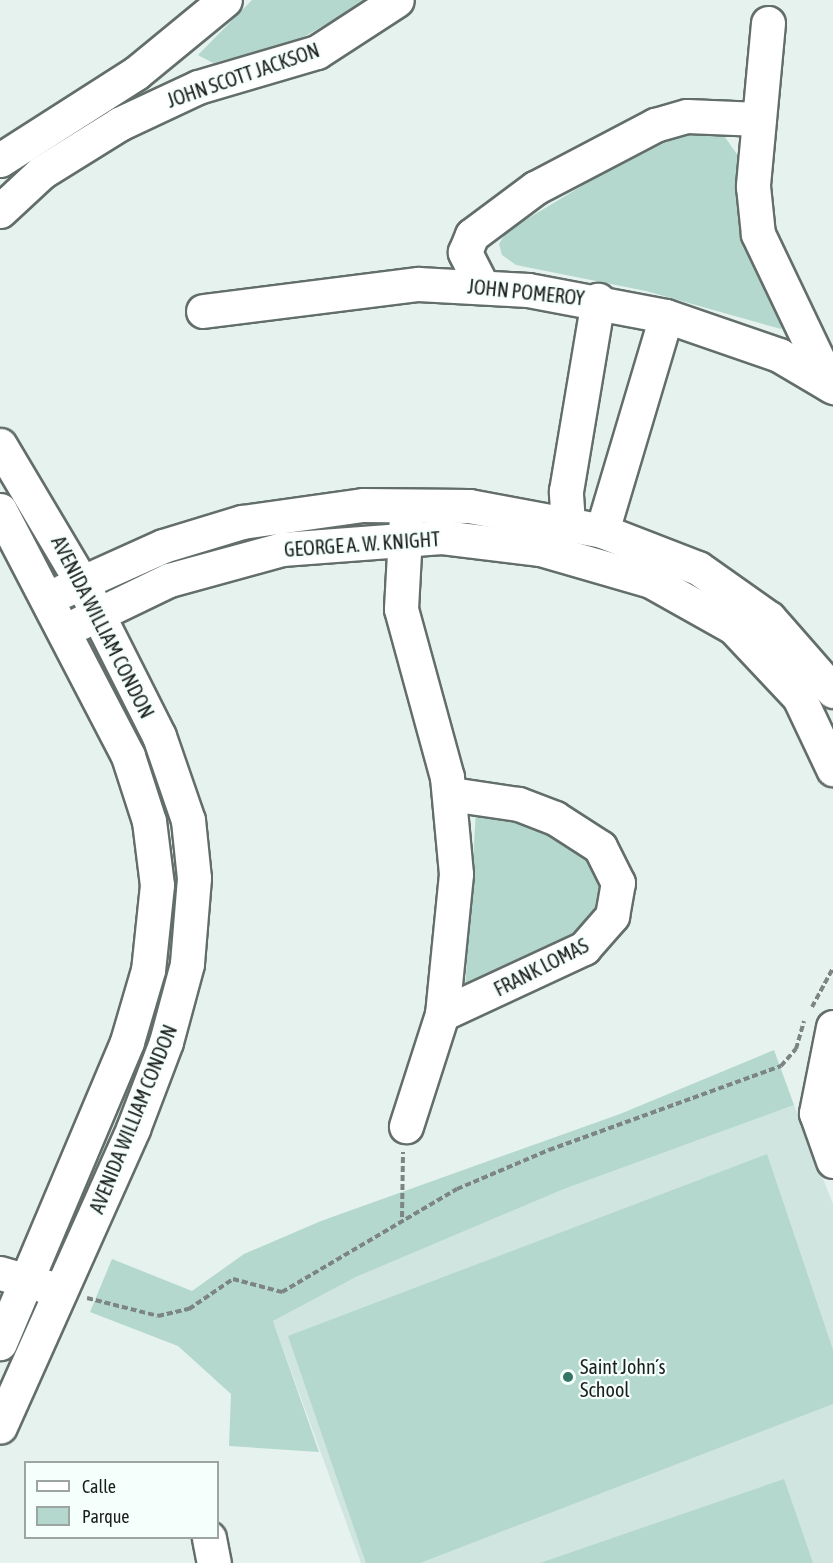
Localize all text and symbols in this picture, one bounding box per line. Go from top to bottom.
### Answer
street label: JOHN SCOTT JACKSON [164,38,322,112]
street label: JOHN POMEROY [466,274,586,310]
street label: GEORGE A. W. KNIGHT [283,527,441,561]
street label: AVENIDA WILLIAM CONDON [47,532,159,722]
street label: FRANK LOMAS [490,933,592,1001]
street label: AVENIDA WILLIAM CONDON [84,1021,182,1217]
place label: Saint John´s School [580,1354,666,1401]
marker: Saint John´s School [561,1370,575,1384]
legend [24,1461,219,1539]
text: Calle [82,1476,116,1497]
text: Parque [82,1506,130,1527]

